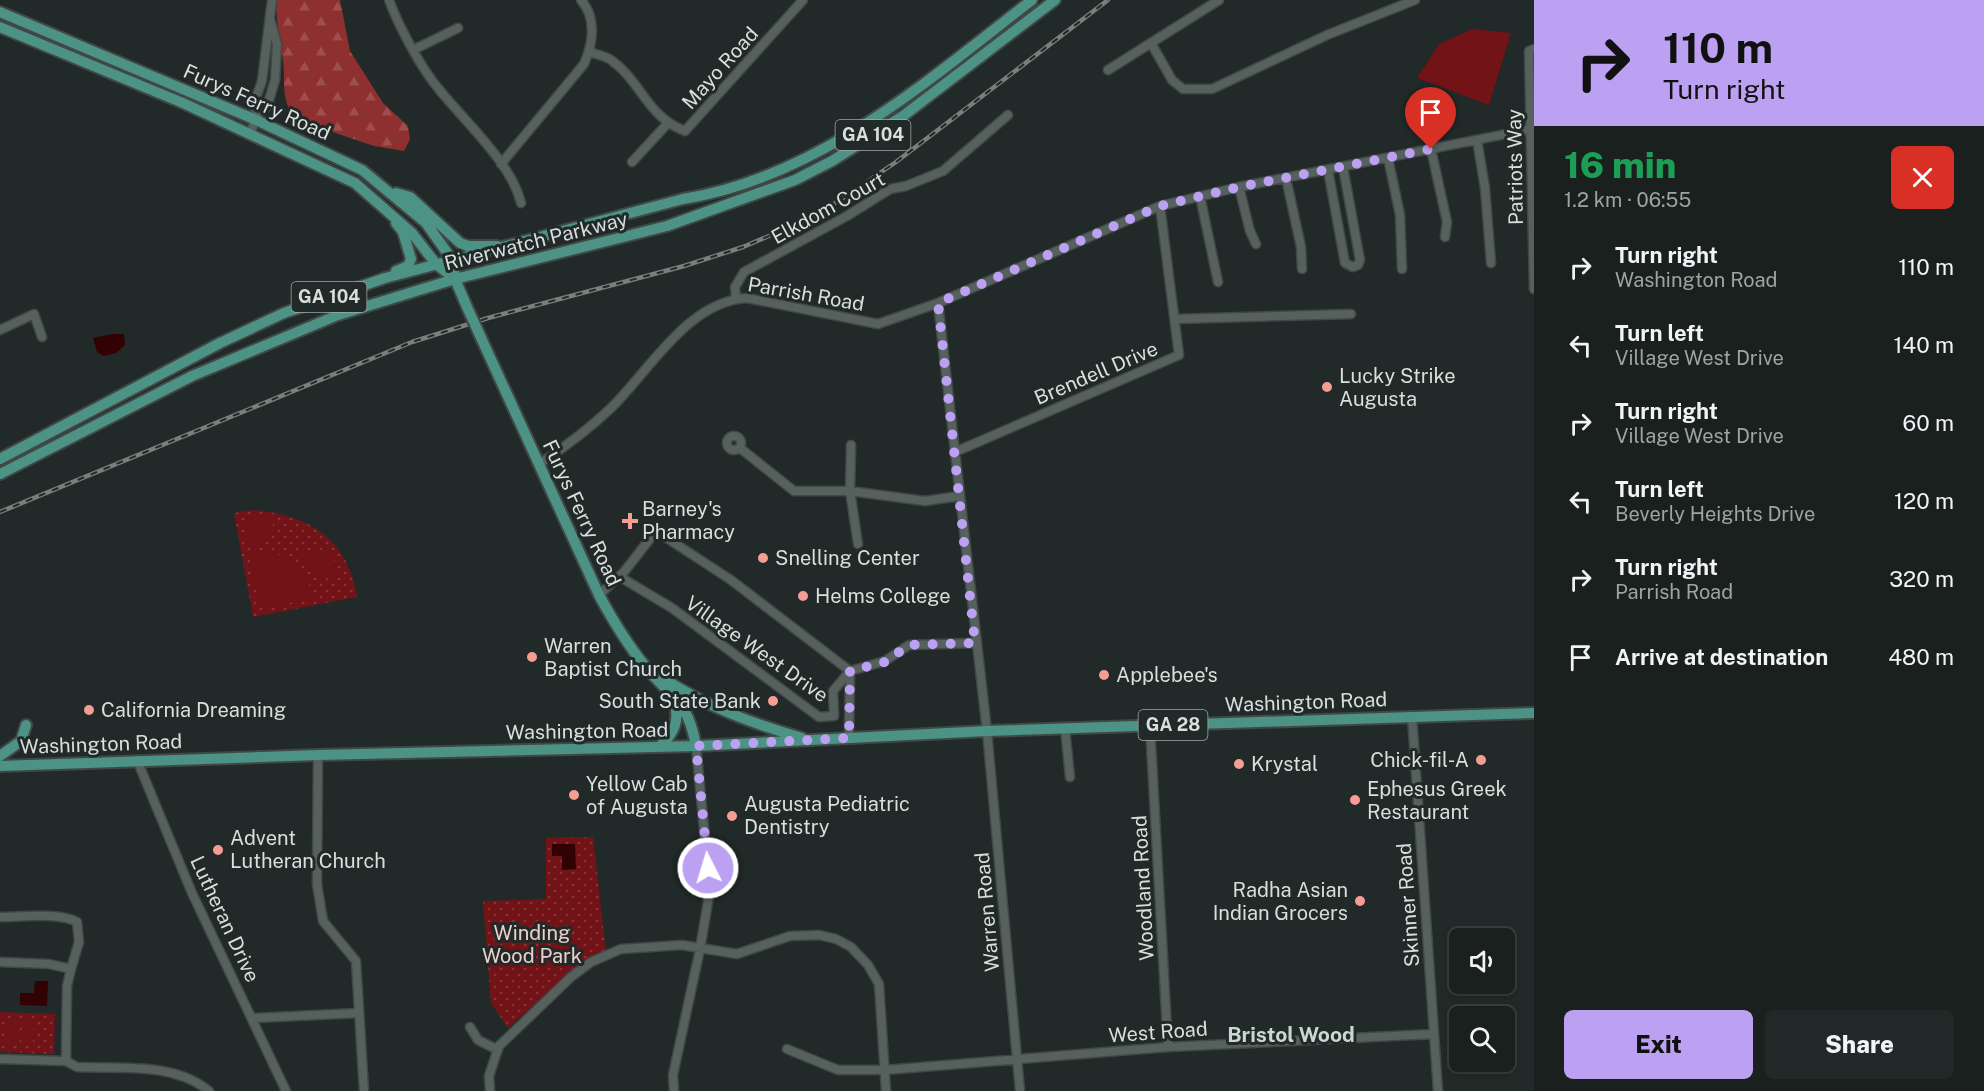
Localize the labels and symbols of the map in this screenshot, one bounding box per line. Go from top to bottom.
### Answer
street label: Mayo Road [677,22,763,114]
street label: Furys Ferry Road [180,59,334,145]
pin [1405,87,1456,149]
street label: Patriots Way [1502,108,1528,225]
road number: GA 104 [836,120,910,150]
street label: Elkdom Court [767,167,889,249]
street label: Riverwatch Parkway [442,207,630,275]
street label: Parrish Road [746,272,866,316]
road number: GA 104 [292,282,366,312]
street label: Brendell Drive [1031,336,1161,410]
place label: Lucky Strike Augusta [1339,364,1456,411]
marker: Lucky Strike Augusta [1320,380,1334,394]
street label: Furys Ferry Road [538,436,626,590]
place label: Barney's Pharmacy [642,497,735,544]
marker: Barney's Pharmacy [623,514,637,528]
place label: Snelling Center [775,546,920,570]
marker: Snelling Center [756,551,770,565]
place label: Helms College [815,584,951,608]
marker: Helms College [796,589,810,603]
street label: Village West Drive [681,591,833,707]
place label: Warren Baptist Church [544,634,682,681]
marker: Warren Baptist Church [525,650,539,664]
place label: Applebee's [1116,663,1218,687]
marker: Applebee's [1097,668,1111,682]
street label: Washington Road [1224,687,1388,717]
place label: South State Bank [598,689,761,713]
marker: South State Bank [766,694,780,708]
place label: California Dreaming [101,698,286,722]
marker: California Dreaming [82,703,96,717]
road number: GA 28 [1138,710,1208,740]
street label: Washington Road [506,718,668,744]
street label: Washington Road [19,729,183,759]
place label: Chick-fil-A [1370,748,1469,772]
place label: Krystal [1251,752,1318,776]
marker: Chick-fil-A [1474,753,1488,767]
marker: Krystal [1232,757,1246,771]
place label: Yellow Cab of Augusta [586,772,688,819]
place label: Ephesus Greek Restaurant [1367,777,1507,824]
marker: Yellow Cab of Augusta [567,788,581,802]
place label: Augusta Pediatric Dentistry [744,792,910,839]
marker: Ephesus Greek Restaurant [1348,793,1362,807]
marker: Augusta Pediatric Dentistry [725,809,739,823]
street label: Woodland Road [1127,815,1159,961]
place label: Advent Lutheran Church [230,826,386,873]
position arrow [676,836,740,900]
street label: Skinner Road [1392,842,1424,968]
marker: Advent Lutheran Church [211,843,225,857]
street label: Warren Road [970,851,1004,973]
street label: Lutheran Drive [185,852,265,986]
place label: Radha Asian Indian Grocers [1213,878,1348,925]
marker: Radha Asian Indian Grocers [1353,894,1367,908]
park label: Winding Wood Park [482,921,582,968]
street label: West Road [1108,1017,1208,1047]
district label: Bristol Wood [1227,1022,1355,1047]

